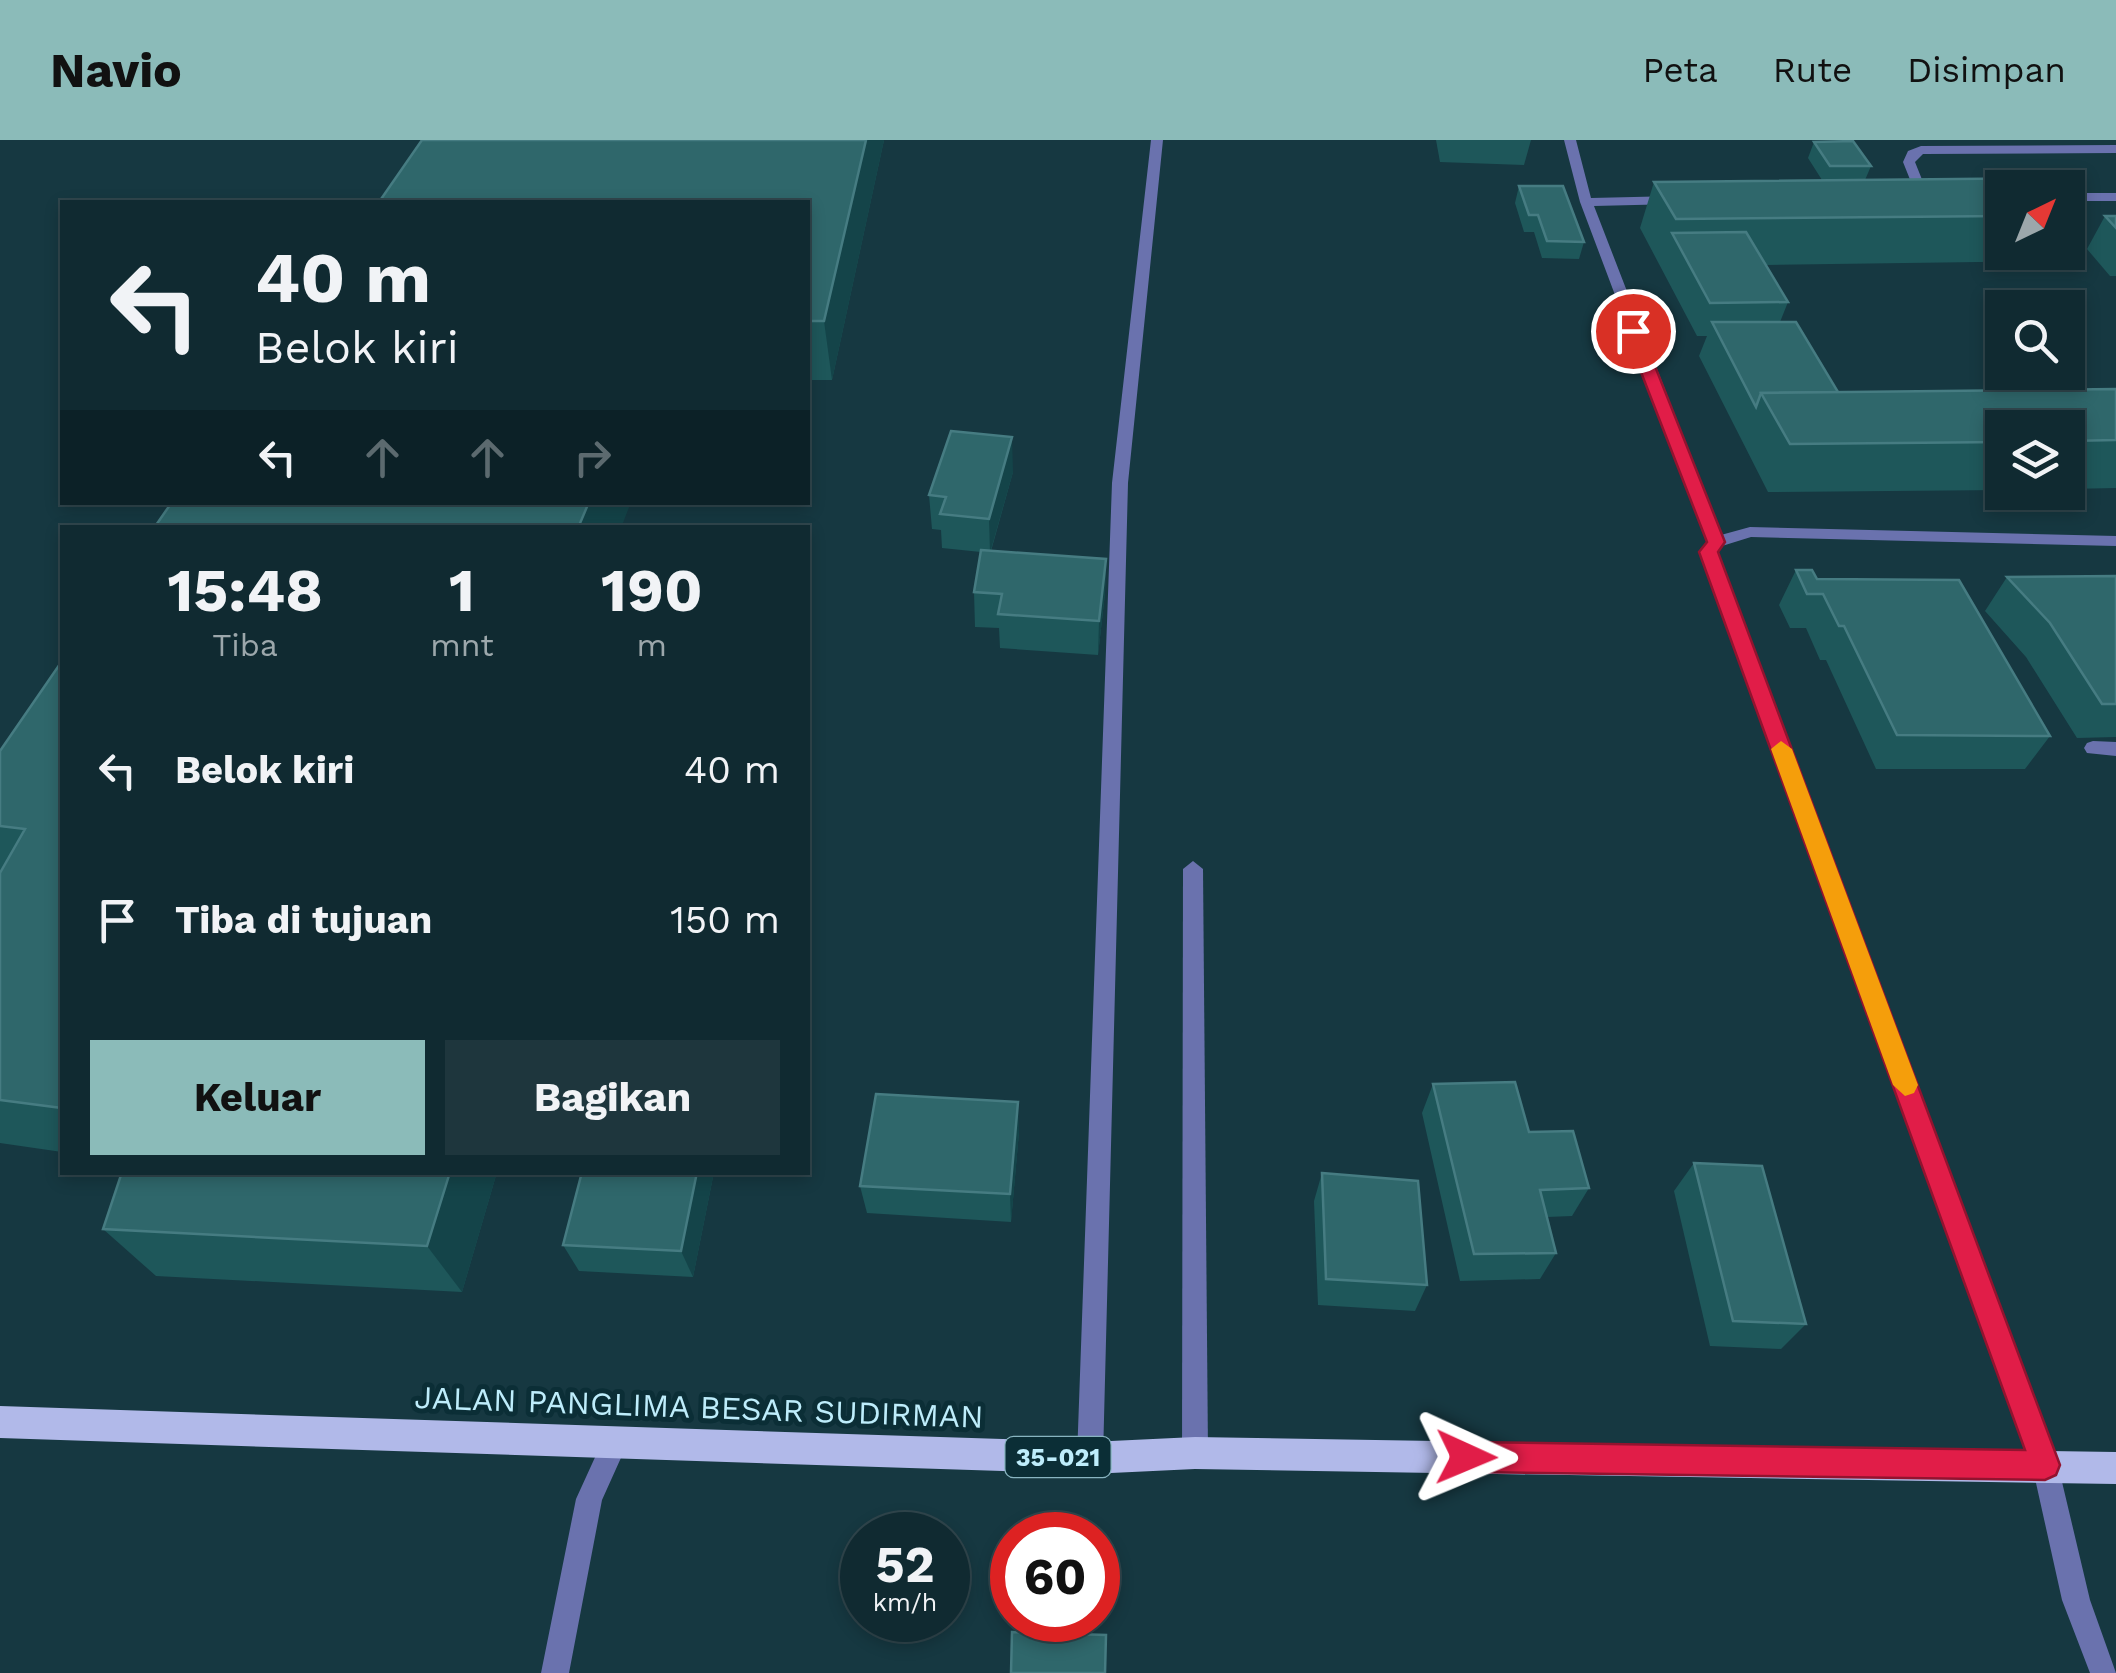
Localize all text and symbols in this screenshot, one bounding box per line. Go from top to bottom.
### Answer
text: Navio [50,42,182,99]
text: Peta [1643,49,1718,91]
text: Rute [1773,49,1852,91]
text: Disimpan [1907,49,2066,91]
north arrow [1985,170,2085,270]
map controls [1985,170,2085,510]
text: 40 m [255,237,431,319]
icon: left [90,240,220,370]
pin [1591,289,1676,374]
button: search [1985,290,2085,390]
icon: arrive [1606,304,1661,359]
text: Belok kiri [255,321,459,374]
button: layers [1985,410,2085,510]
icon: left [250,430,305,485]
icon: ahead [355,430,410,485]
icon: ahead [460,430,515,485]
icon: right [565,430,620,485]
text: 15:48 [167,555,323,626]
text: 1 [449,555,475,626]
text: 190 [601,555,703,626]
text: Tiba [212,626,278,664]
text: mnt [430,626,494,664]
text: m [637,626,667,664]
icon: left [90,743,145,798]
text: Belok kiri [175,748,354,792]
text: 40 m [684,748,780,792]
icon: arrive [90,893,145,948]
text: Tiba di tujuan [175,898,432,942]
text: 150 m [670,898,780,942]
button: Keluar [90,1040,425,1155]
button: Bagikan [445,1040,780,1155]
street label: JALAN PANGLIMA BESAR SUDIRMAN [414,1378,984,1436]
position arrow [1414,1405,1518,1509]
road number: 35-021 [1006,1437,1110,1477]
speed limit sign: 60 [990,1512,1120,1642]
text: 52 [876,1535,934,1594]
text: km/h [873,1588,937,1617]

